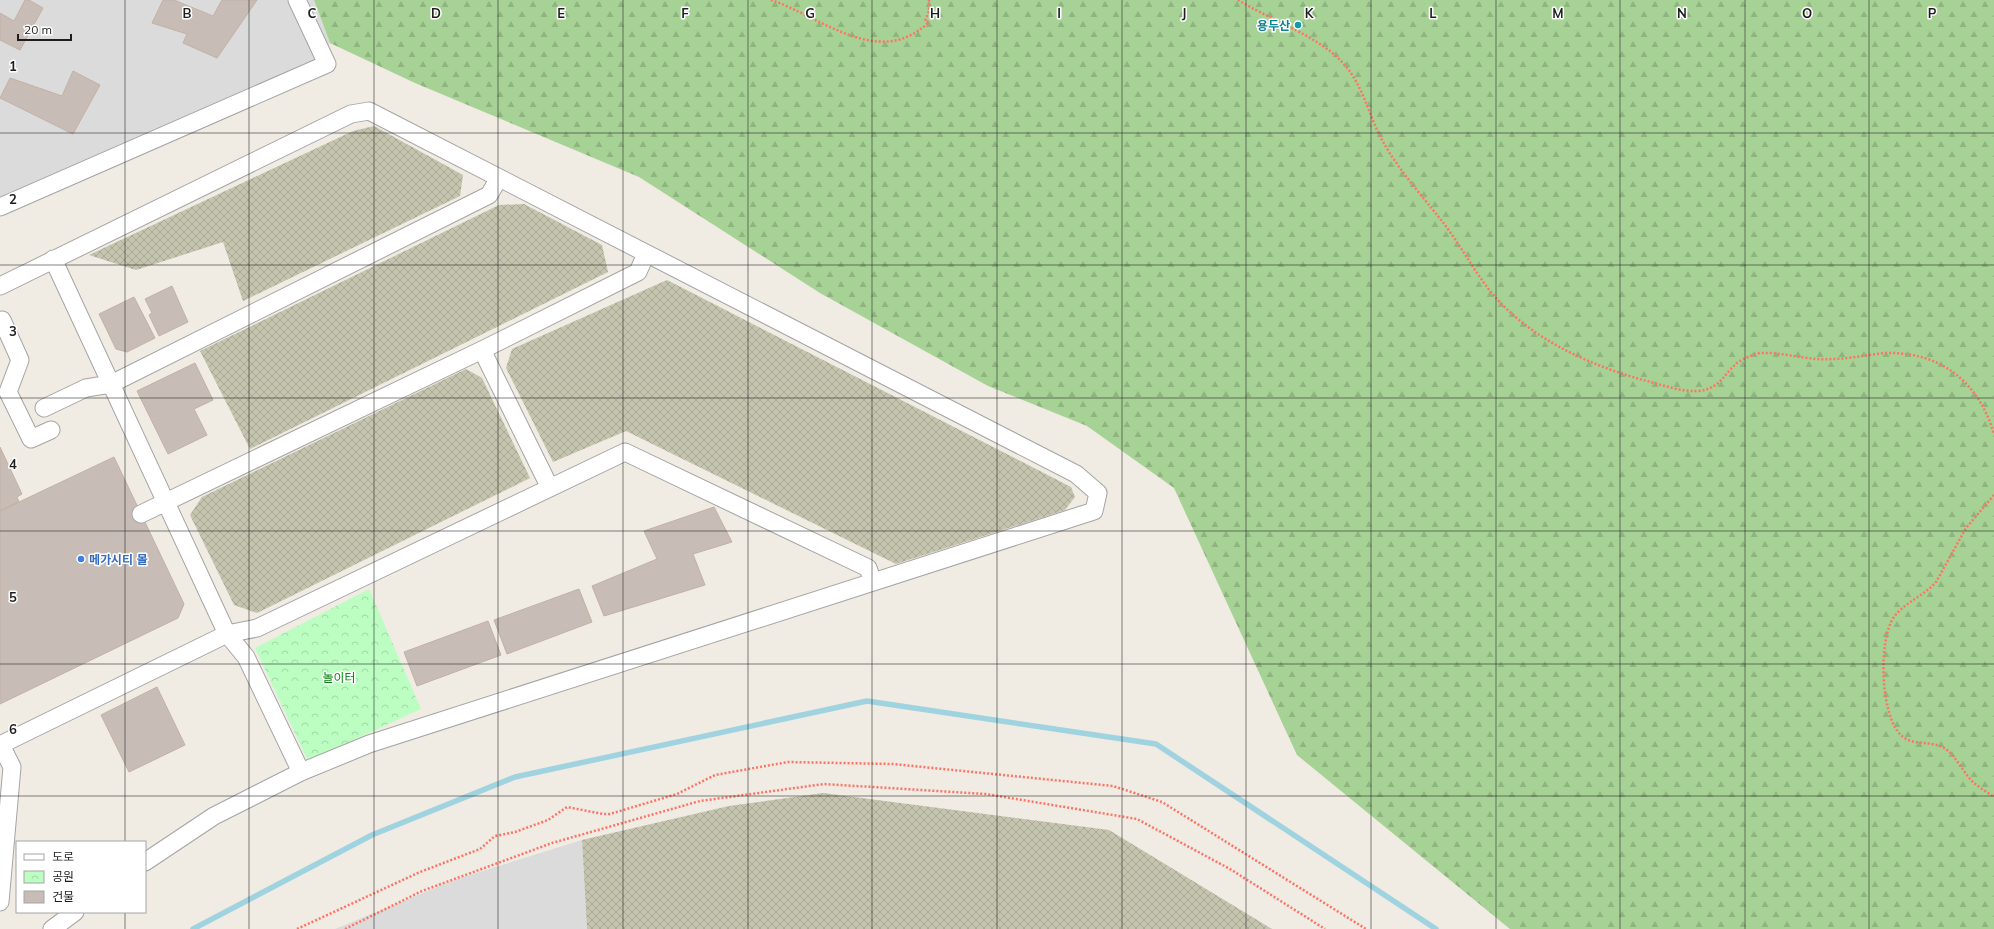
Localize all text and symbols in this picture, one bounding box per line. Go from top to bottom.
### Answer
text: B [183,5,192,21]
text: C [308,5,317,21]
text: D [431,5,441,21]
text: E [557,5,565,21]
text: F [681,5,689,21]
text: G [805,5,815,21]
text: H [930,5,940,21]
text: I [1057,5,1061,21]
text: J [1182,5,1186,21]
text: K [1305,5,1315,21]
text: L [1429,5,1437,21]
text: M [1552,5,1564,21]
text: N [1677,5,1687,21]
text: O [1802,5,1812,21]
text: P [1928,5,1937,21]
scale bar [18,16,71,42]
place label: 용두산 [1257,18,1290,33]
marker: 용두산 [1293,20,1303,30]
text: 20 m [24,22,52,37]
text: 1 [9,58,17,74]
text: 2 [9,191,17,207]
text: 3 [9,323,17,339]
text: 4 [9,456,17,472]
place label: 메가시티 몰 [89,552,148,567]
marker: 메가시티 몰 [76,554,86,564]
text: 5 [9,589,17,605]
park label: 놀이터 [322,670,356,685]
text: 6 [9,721,17,737]
legend [16,841,146,913]
text: 도로 [52,849,74,864]
text: 공원 [52,869,74,884]
text: 건물 [52,889,74,904]

